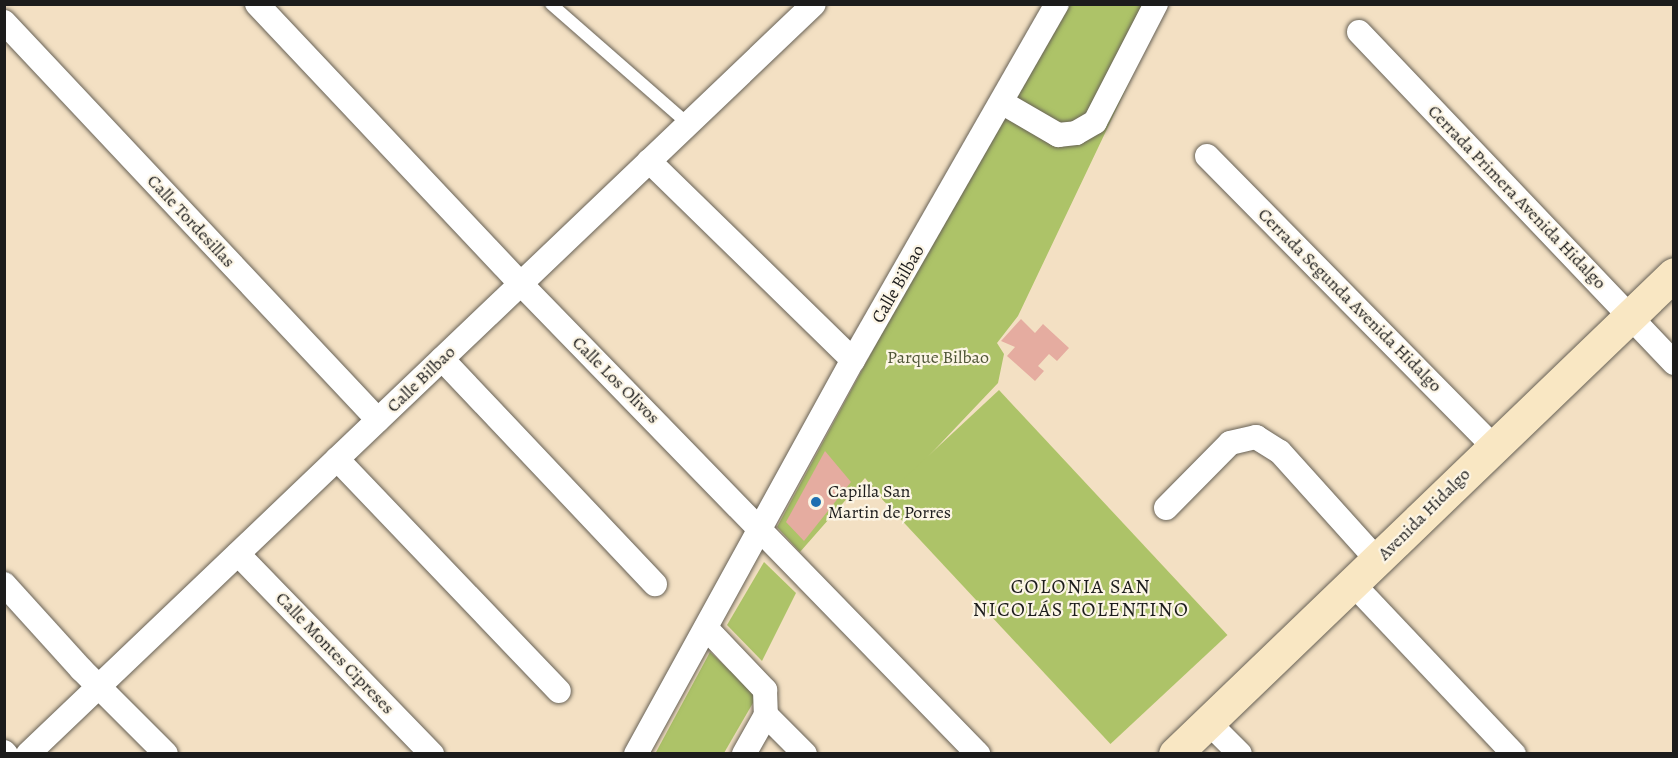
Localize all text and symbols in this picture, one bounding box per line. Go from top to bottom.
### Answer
street label: Cerrada Primera Avenida Hidalgo [1423,101,1611,293]
street label: Calle Tordesillas [143,170,239,272]
street label: Cerrada Segunda Avenida Hidalgo [1254,204,1446,396]
street label: Calle Bilbao [867,241,929,327]
street label: Calle Los Olivos [568,332,664,428]
street label: Calle Bilbao [382,341,460,417]
park label: Parque Bilbao [887,346,989,368]
street label: Avenida Hidalgo [1373,463,1475,565]
place label: Capilla San Martin de Porres [828,481,951,524]
marker: Capilla San Martin de Porres [809,495,823,509]
district label: COLONIA SAN NICOLÁS TOLENTINO [973,575,1189,622]
street label: Calle Montes Cipreses [271,587,399,719]

